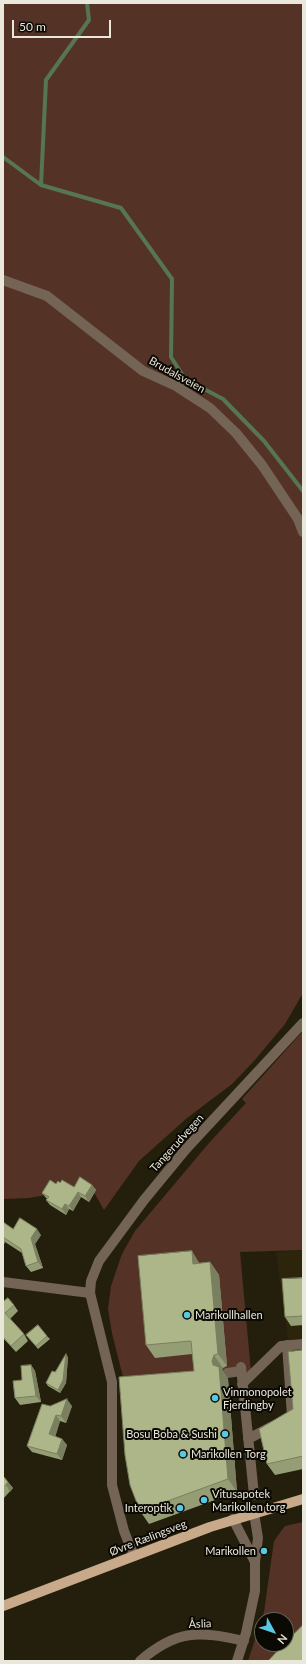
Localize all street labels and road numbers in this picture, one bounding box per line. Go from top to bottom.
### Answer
street label: Brudalsveien [147,354,207,396]
street label: Tangerudvegen [148,1111,206,1175]
street label: Øvre Rælingsveg [108,1517,188,1559]
street label: Åslia [188,1617,212,1631]

